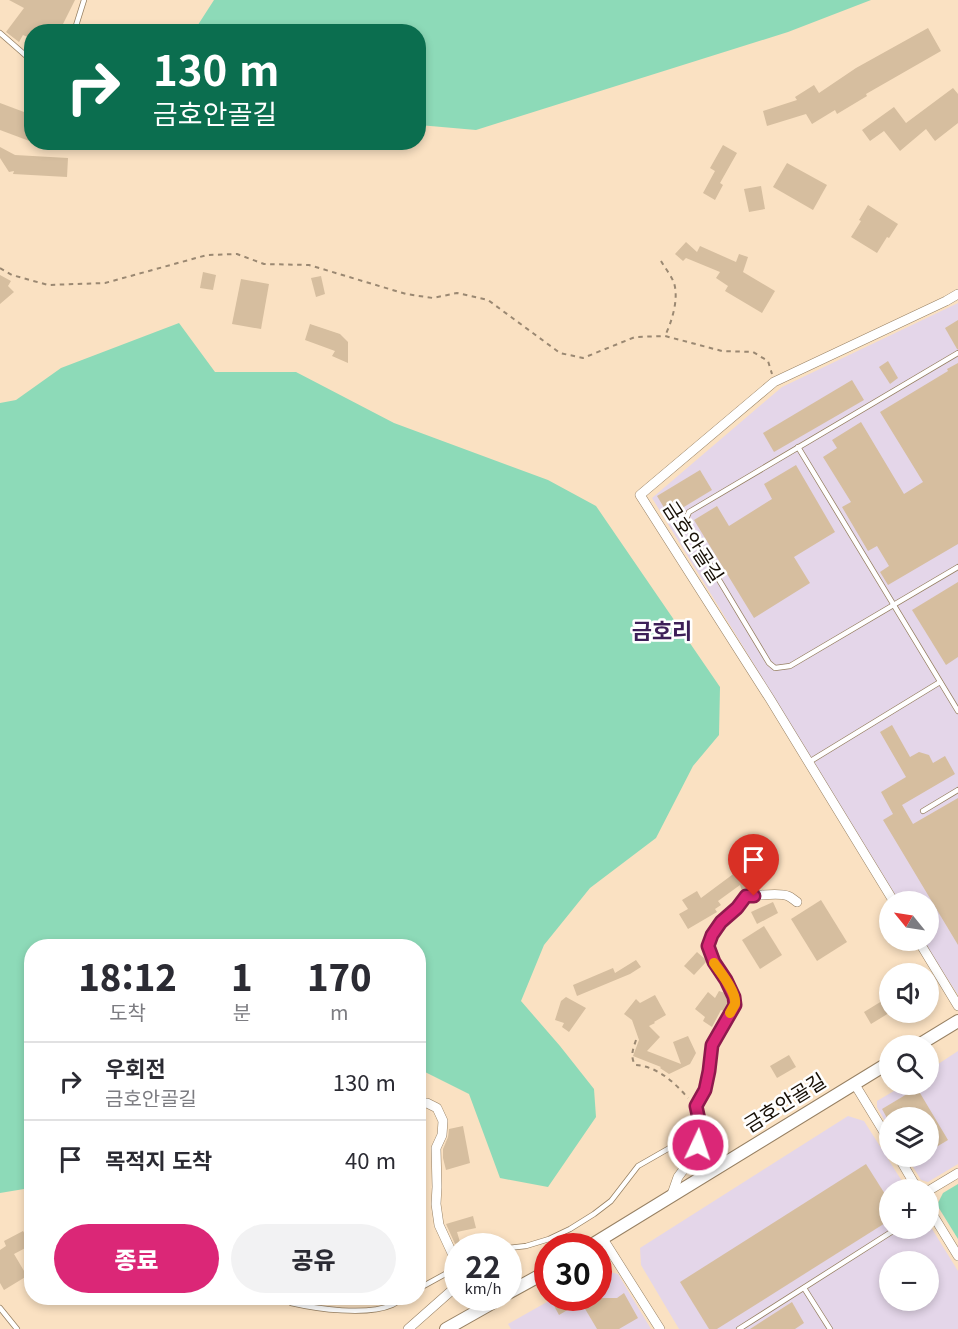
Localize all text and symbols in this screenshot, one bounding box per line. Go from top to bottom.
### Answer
text: 130 m [153,37,280,98]
icon: right [54,48,132,126]
text: 금호안골길 [153,93,277,132]
street label: 금호안골길 [657,495,731,588]
district label: 금호리 [632,613,692,645]
pin [728,834,779,896]
icon: arrive [737,843,770,876]
north arrow [879,891,939,951]
map controls [879,891,939,1311]
text: 18:12 [78,949,177,1001]
text: 1 [231,949,253,1001]
text: 170 [307,949,372,1001]
button: sound [879,963,939,1023]
text: 도착 [109,997,146,1026]
text: 분 [233,997,251,1026]
text: m [330,997,349,1026]
button: search [879,1035,939,1095]
text: 우회전 [105,1051,166,1083]
icon: right [54,1065,87,1098]
text: 130 m [333,1065,396,1097]
street label: 금호안골길 [738,1065,831,1138]
text: 금호안골길 [105,1083,197,1112]
button: layers [879,1107,939,1167]
position arrow [666,1113,730,1177]
icon: arrive [54,1143,87,1176]
text: 목적지 도착 [105,1143,212,1175]
text: 40 m [345,1143,396,1175]
button: + [879,1179,939,1239]
button: 종료 [54,1224,219,1293]
button: 공유 [231,1224,396,1293]
speed limit sign: 30 [534,1233,612,1311]
text: 22 [465,1243,501,1287]
button: − [879,1251,939,1311]
text: km/h [464,1277,502,1298]

